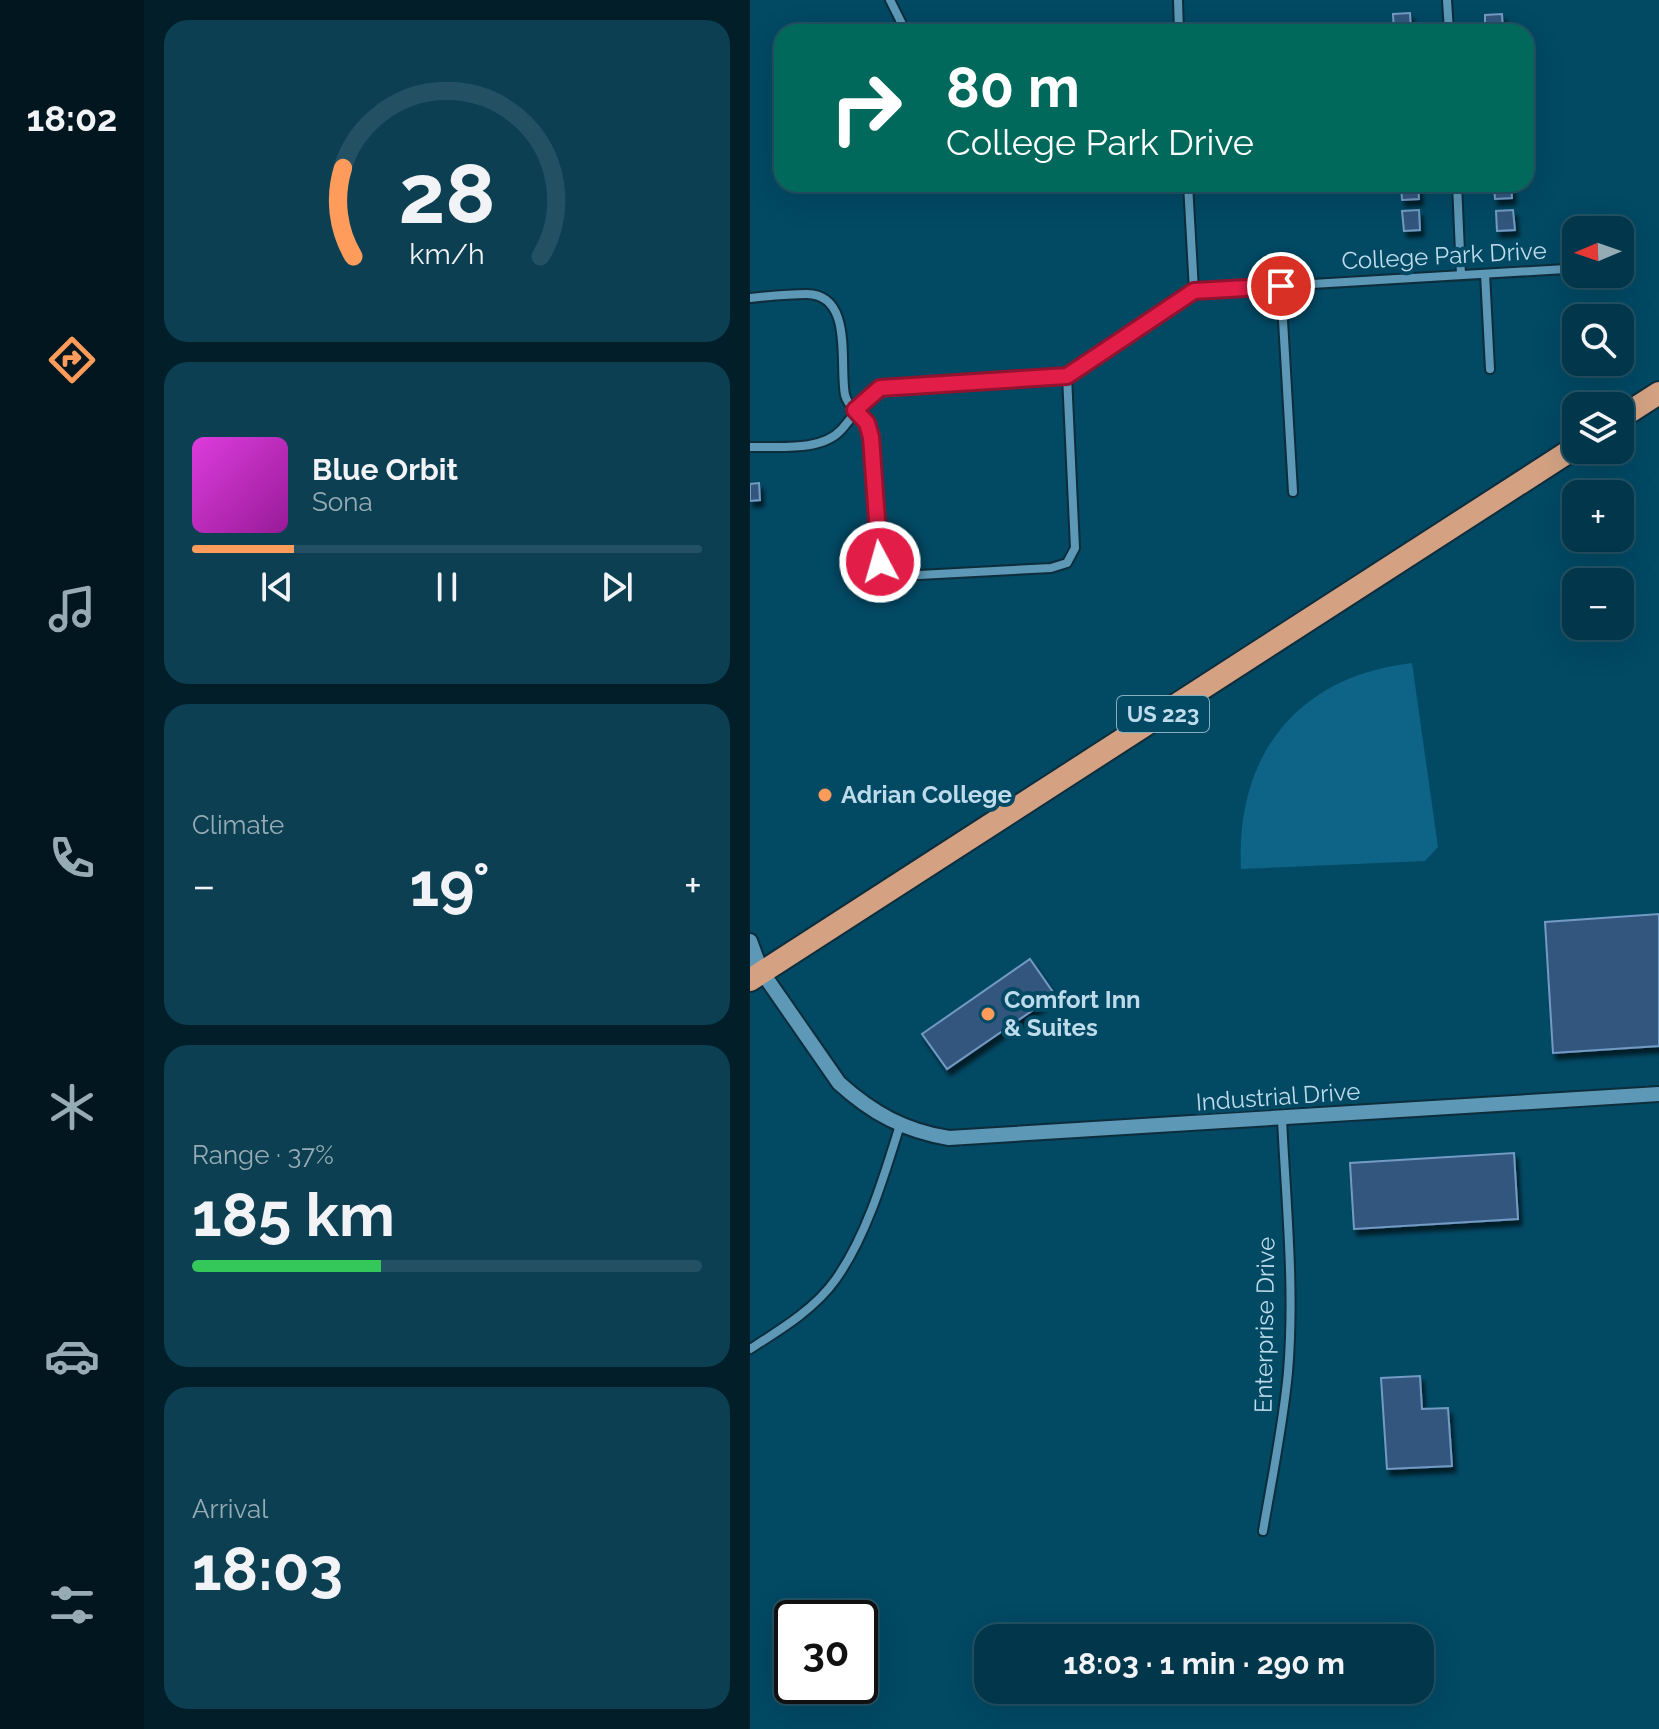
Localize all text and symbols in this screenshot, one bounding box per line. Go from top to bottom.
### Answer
text: 80 m [946,54,1080,120]
icon: right [814,56,918,160]
text: 18:02 [27,97,117,139]
text: College Park Drive [946,121,1254,163]
text: 28 [398,144,496,241]
north arrow [1562,216,1634,288]
map controls [1562,216,1634,640]
street label: College Park Drive [1341,236,1547,275]
text: km/h [409,237,485,271]
pin [1247,252,1315,320]
icon: arrive [1259,264,1303,308]
button: search [1562,304,1634,376]
icon: directions [44,332,100,388]
button: layers [1562,392,1634,464]
text: Blue Orbit [312,452,458,487]
button: + [1562,480,1634,552]
text: Sona [312,487,373,517]
position arrow [838,520,922,604]
icon: previous [255,565,299,609]
icon: pause [425,565,469,609]
icon: next [595,565,639,609]
button: − [1562,568,1634,640]
icon: music [44,581,100,637]
road number: US 223 [1117,696,1209,732]
place label: Adrian College [841,780,1012,809]
marker: Adrian College [816,786,834,804]
text: Climate [192,810,284,840]
icon: phone [44,830,100,886]
text: 19° [410,850,490,920]
text: − [192,860,216,911]
text: + [684,860,702,911]
place label: Comfort Inn & Suites [1004,985,1141,1042]
marker: Comfort Inn & Suites [979,1005,997,1023]
street label: Industrial Drive [1195,1076,1361,1117]
icon: climate [44,1079,100,1135]
text: Range · 37% [192,1140,334,1170]
text: 185 km [192,1180,395,1250]
street label: Enterprise Drive [1248,1237,1281,1413]
icon: car [44,1328,100,1384]
text: Arrival [192,1494,268,1524]
text: 18:03 [192,1534,343,1604]
icon: filters [44,1577,100,1633]
speed limit sign: 30 [774,1600,878,1704]
text: 18:03 · 1 min · 290 m [1063,1646,1345,1681]

